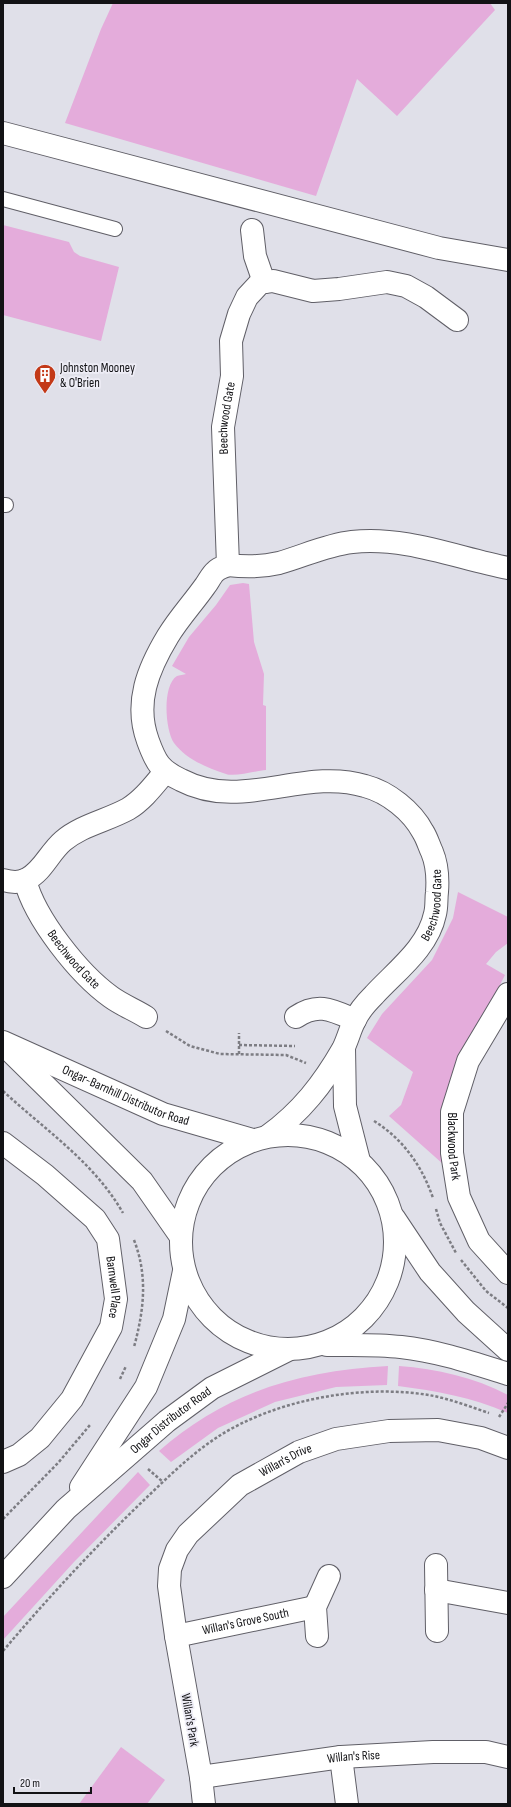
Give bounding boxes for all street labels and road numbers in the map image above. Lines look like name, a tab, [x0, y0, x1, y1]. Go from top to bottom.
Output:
street label: Beechwood Gate	[215, 380, 239, 455]
street label: Beechwood Gate	[417, 868, 445, 944]
street label: Beechwood Gate	[44, 927, 103, 993]
street label: Ongar-Barnhill Distributor Road	[60, 1062, 191, 1129]
street label: Blackwood Park	[444, 1112, 464, 1181]
street label: Barnwell Place	[102, 1255, 124, 1320]
street label: Ongar Distributor Road	[127, 1383, 214, 1457]
street label: Willan's Drive	[256, 1440, 314, 1481]
street label: Willan's Grove South	[201, 1605, 290, 1638]
street label: Willan's Park	[177, 1692, 203, 1748]
street label: Willan's Rise	[326, 1747, 380, 1767]

